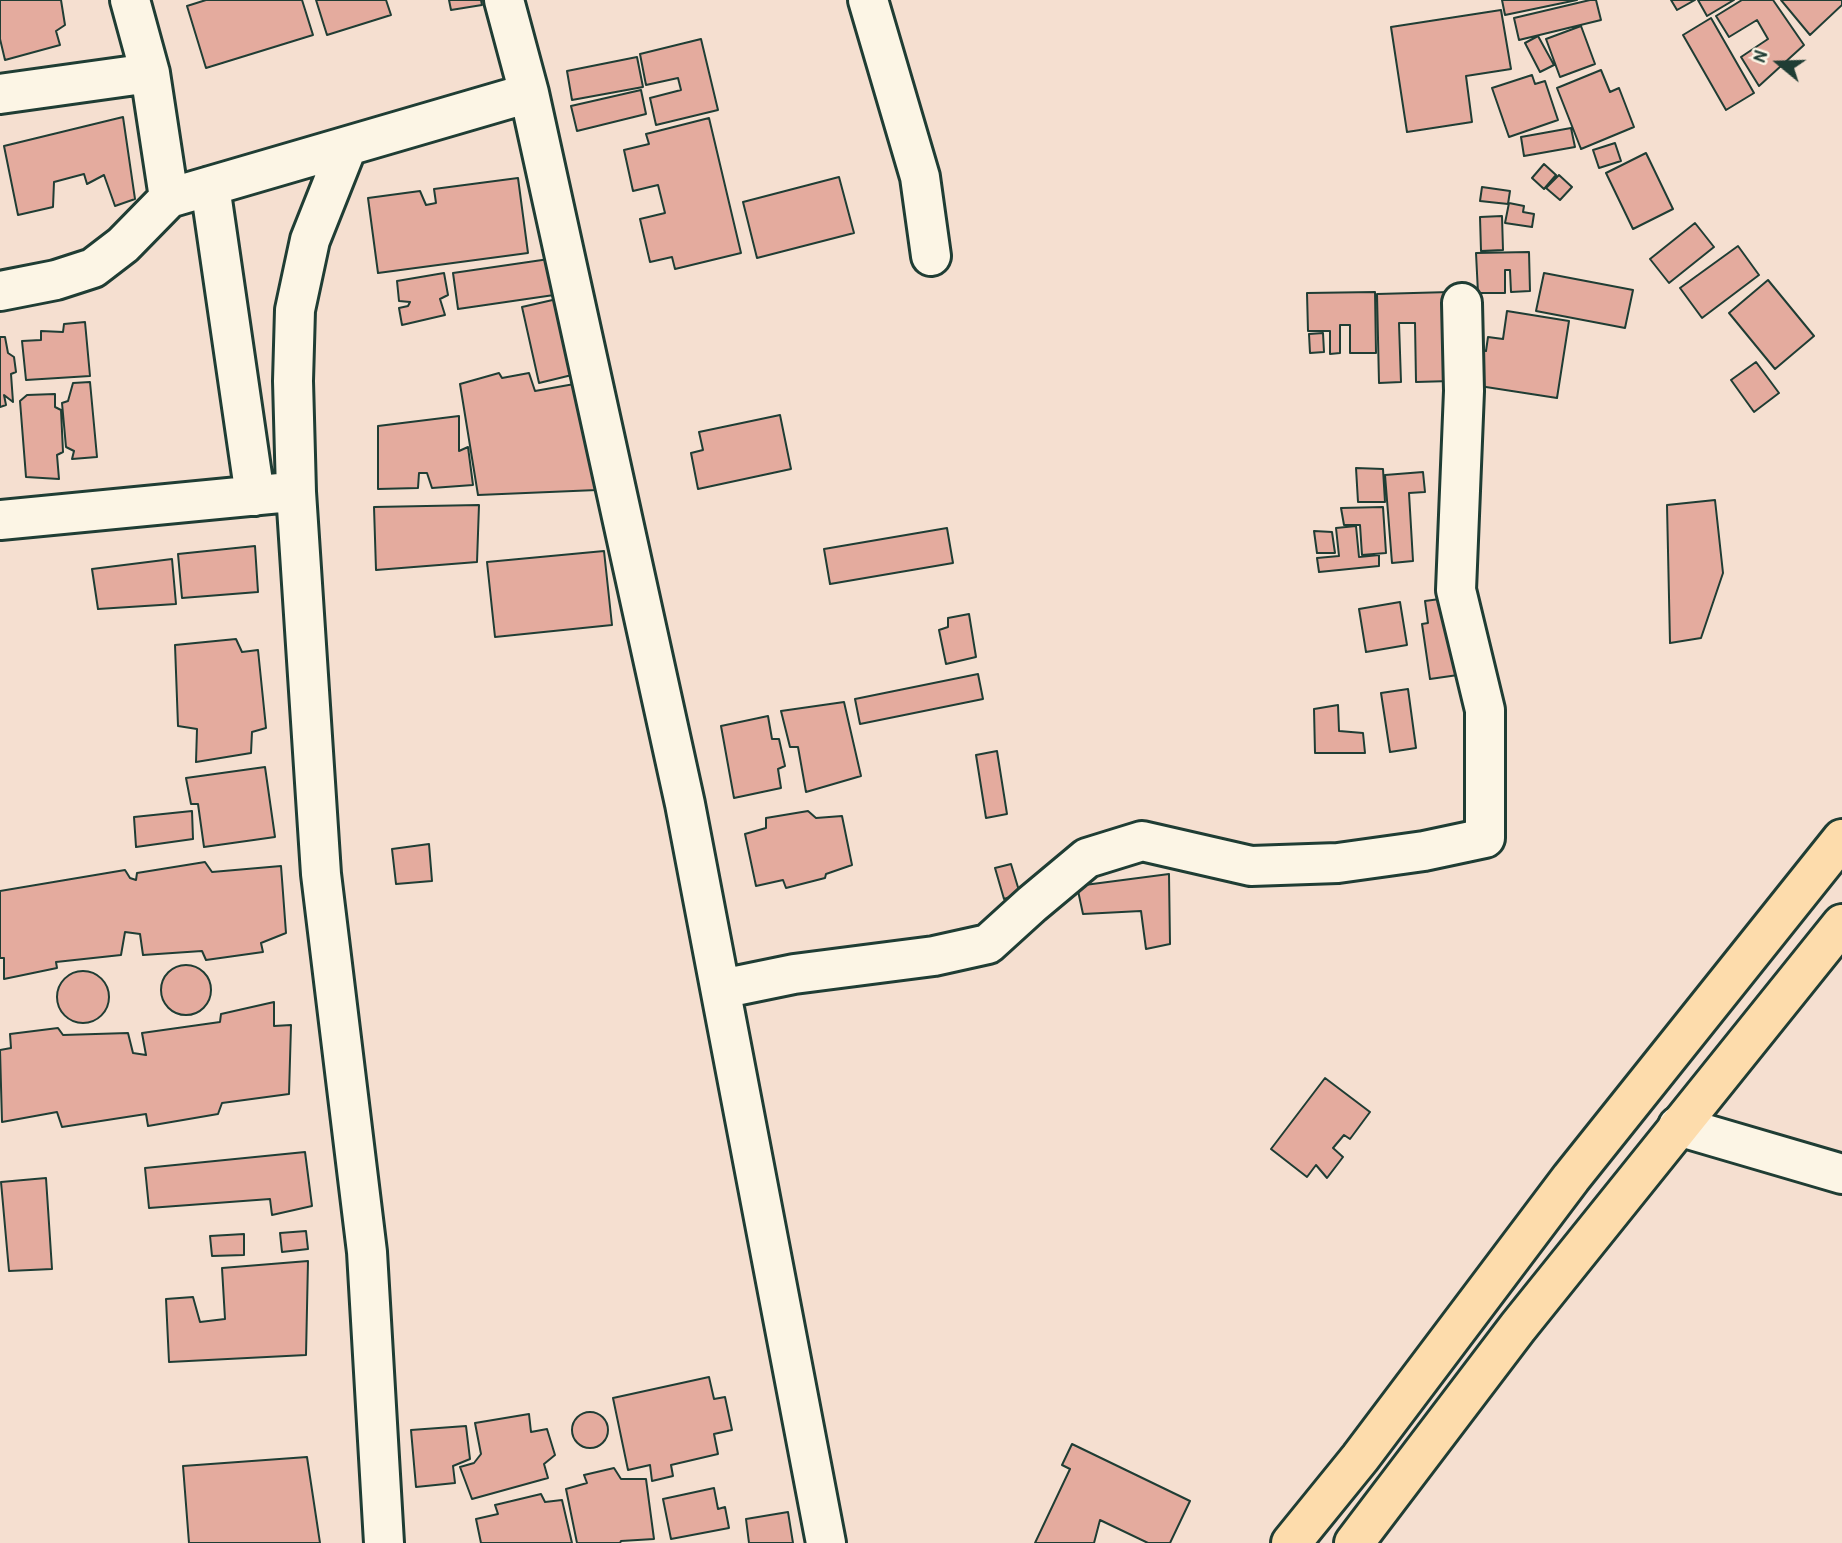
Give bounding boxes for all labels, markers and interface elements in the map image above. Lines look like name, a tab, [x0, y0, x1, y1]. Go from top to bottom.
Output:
north arrow	[1744, 28, 1814, 98]
text: N	[1745, 47, 1773, 65]

